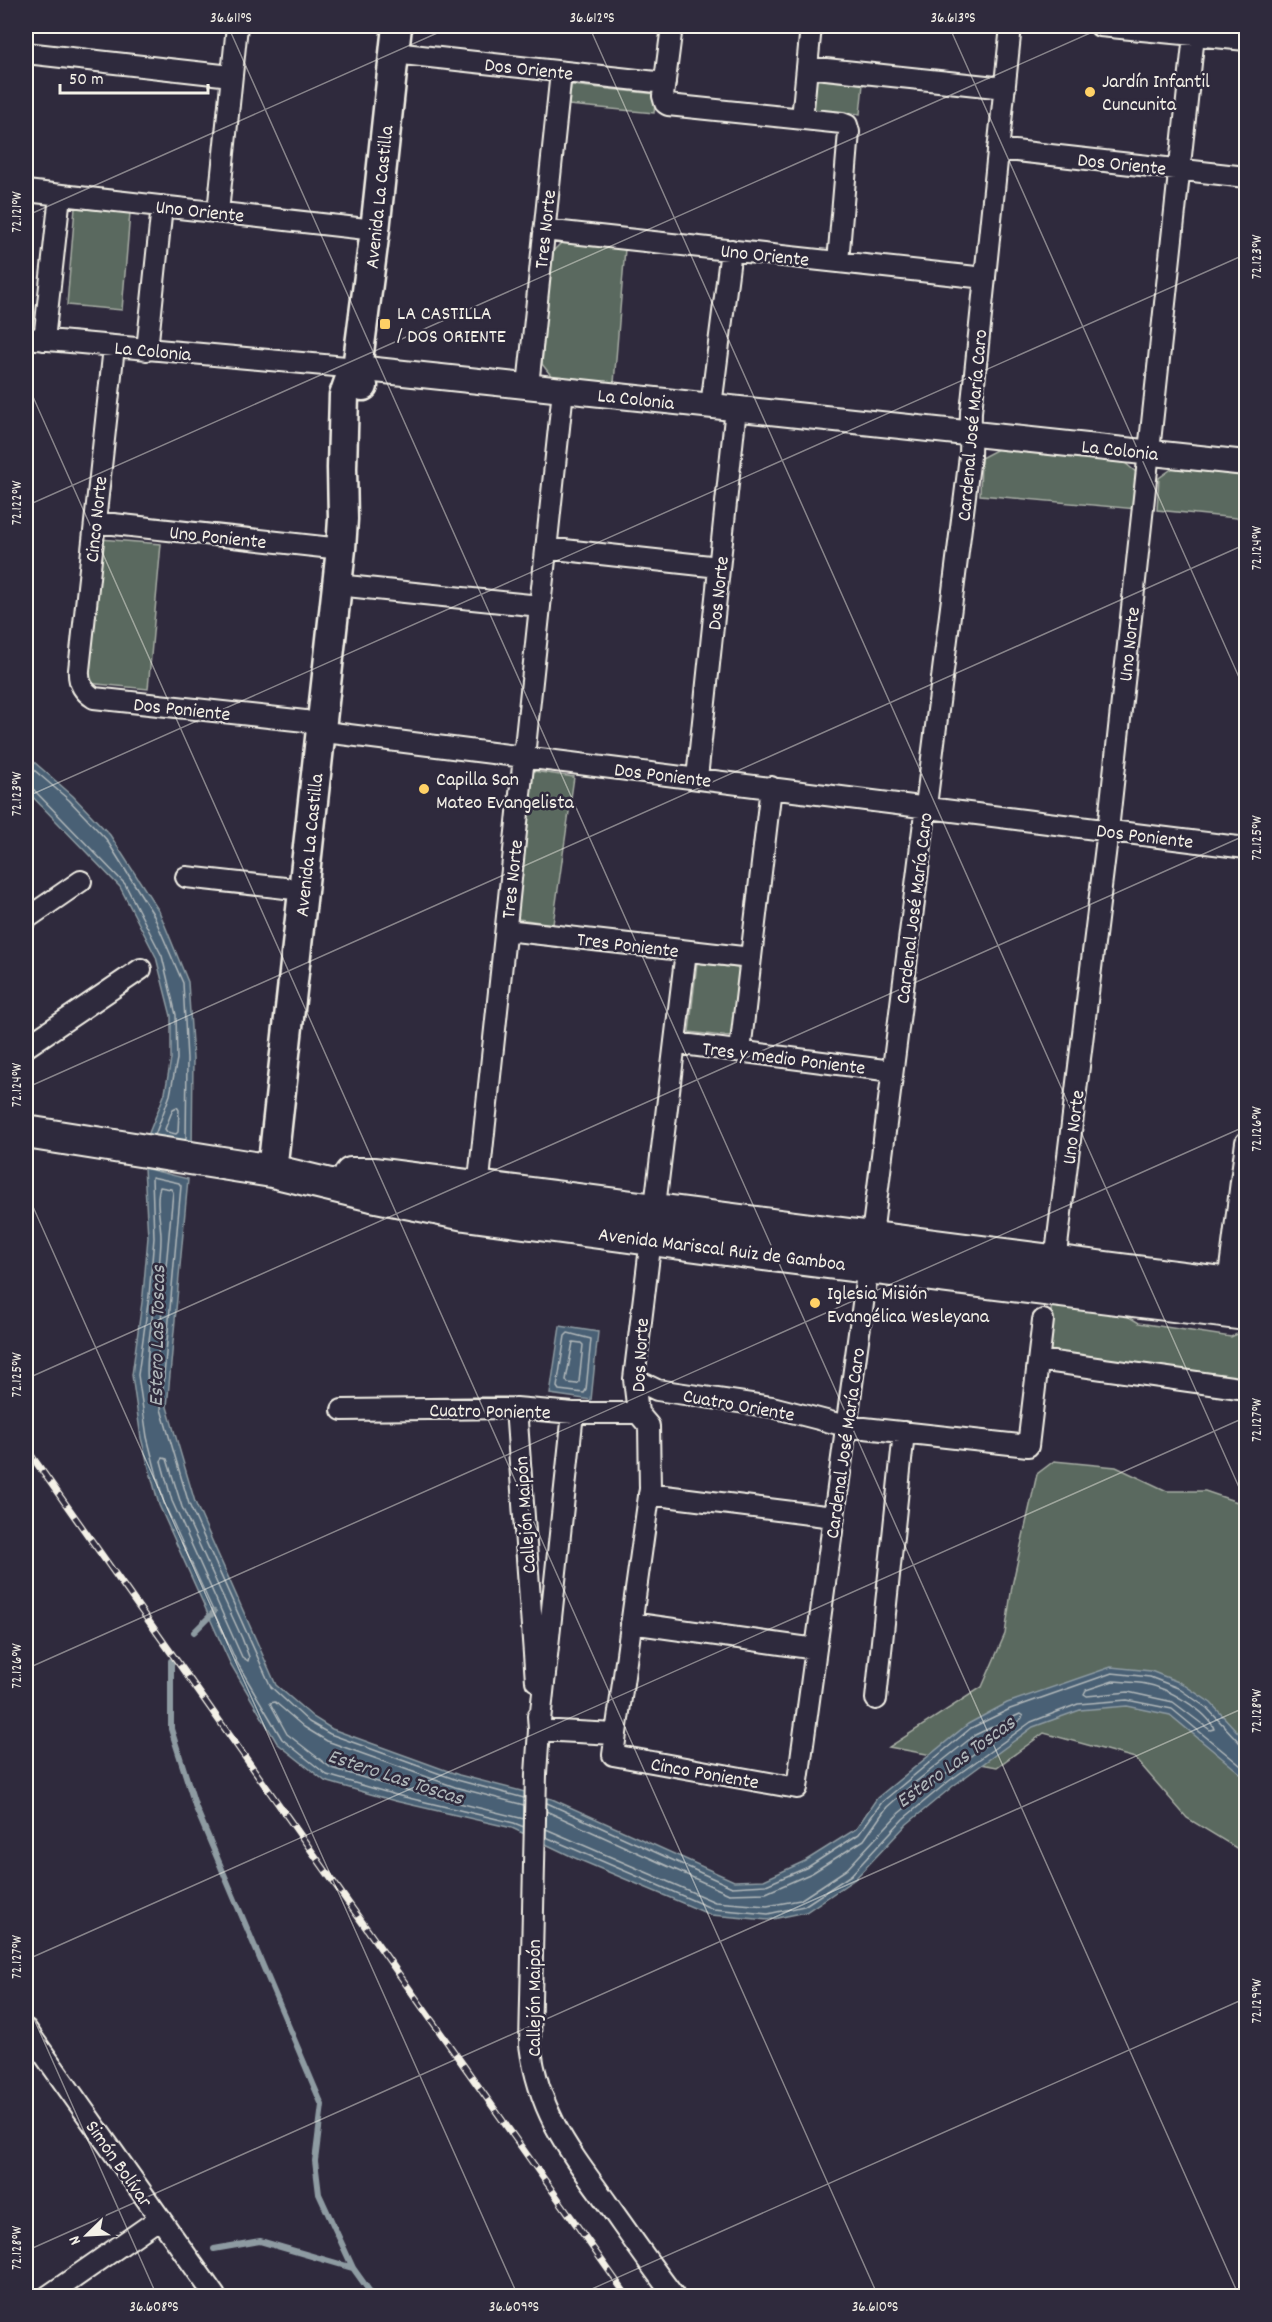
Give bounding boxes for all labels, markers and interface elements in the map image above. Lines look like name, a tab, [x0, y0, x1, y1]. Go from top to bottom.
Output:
text: 36.611°S	[210, 8, 252, 30]
text: 36.612°S	[569, 8, 615, 30]
text: 36.613°S	[930, 8, 976, 30]
street label: Dos Oriente	[483, 52, 575, 90]
scale bar	[60, 57, 208, 95]
text: 50 m	[69, 68, 104, 93]
place label: Jardín Infantil Cuncunita	[1102, 69, 1210, 120]
marker: Jardín Infantil Cuncunita	[1083, 85, 1097, 99]
street label: Avenida La Castilla	[360, 124, 403, 270]
street label: Dos Oriente	[1076, 147, 1168, 185]
street label: Tres Norte	[529, 188, 565, 270]
text: 72.121°W	[7, 191, 29, 233]
street label: Uno Oriente	[154, 194, 246, 232]
text: 72.123°W	[1247, 234, 1269, 279]
street label: Uno Oriente	[719, 238, 811, 276]
place label: LA CASTILLA / DOS ORIENTE	[397, 301, 506, 352]
marker: LA CASTILLA / DOS ORIENTE	[378, 317, 392, 331]
street label: Cardenal José María Caro	[952, 328, 996, 522]
street label: La Colonia	[113, 336, 193, 370]
street label: La Colonia	[596, 383, 676, 419]
street label: La Colonia	[1080, 434, 1160, 470]
street label: Cinco Norte	[80, 475, 116, 564]
text: 72.122°W	[7, 480, 29, 525]
street label: Uno Poniente	[168, 520, 268, 558]
text: 72.124°W	[1247, 525, 1269, 570]
street label: Dos Norte	[702, 555, 738, 632]
street label: Uno Norte	[1113, 605, 1149, 683]
street label: Dos Poniente	[132, 692, 232, 730]
street label: Dos Poniente	[613, 757, 713, 797]
place label: Capilla San Mateo Evangelista	[436, 767, 575, 818]
text: 72.123°W	[7, 771, 29, 816]
street label: Avenida La Castilla	[290, 772, 333, 918]
marker: Capilla San Mateo Evangelista	[417, 782, 431, 796]
street label: Cardenal José María Caro	[890, 811, 942, 1006]
text: 72.125°W	[1247, 815, 1269, 861]
street label: Dos Poniente	[1095, 818, 1195, 858]
street label: Tres Norte	[496, 838, 532, 920]
street label: Tres Poniente	[575, 927, 680, 967]
street label: Tres y medio Poniente	[701, 1036, 867, 1084]
text: 72.124°W	[7, 1062, 29, 1107]
street label: Uno Norte	[1057, 1088, 1093, 1166]
text: 72.126°W	[1247, 1106, 1269, 1152]
street label: Avenida Mariscal Ruiz de Gamboa	[596, 1222, 847, 1280]
water label: Estero Las Toscas	[143, 1264, 175, 1407]
place label: Iglesia Misión Evangélica Wesleyana	[827, 1281, 990, 1332]
marker: Iglesia Misión Evangélica Wesleyana	[808, 1296, 822, 1310]
street label: Dos Norte	[626, 1317, 658, 1393]
street label: Cardenal José María Caro	[820, 1346, 874, 1541]
text: 72.125°W	[7, 1352, 29, 1398]
street label: Cuatro Oriente	[680, 1383, 797, 1431]
street label: Cuatro Poniente	[429, 1398, 551, 1428]
text: 72.127°W	[1247, 1398, 1269, 1442]
street label: Callejón Maipón	[509, 1455, 545, 1574]
text: 72.126°W	[7, 1643, 29, 1689]
text: 72.128°W	[1247, 1689, 1269, 1733]
water label: Estero Las Toscas	[891, 1709, 1024, 1817]
water label: Estero Las Toscas	[323, 1743, 468, 1815]
street label: Cinco Poniente	[648, 1752, 761, 1798]
text: 72.127°W	[7, 1935, 29, 1979]
street label: Callejón Maipón	[522, 1939, 550, 2057]
text: 72.129°W	[1247, 1978, 1269, 2023]
street label: Simón Bolívar	[77, 2115, 158, 2215]
north arrow	[57, 2205, 117, 2265]
text: 72.128°W	[7, 2226, 29, 2270]
text: N	[63, 2232, 88, 2248]
text: 36.608°S	[129, 2297, 179, 2319]
text: 36.609°S	[489, 2297, 539, 2319]
text: 36.610°S	[852, 2297, 898, 2319]

